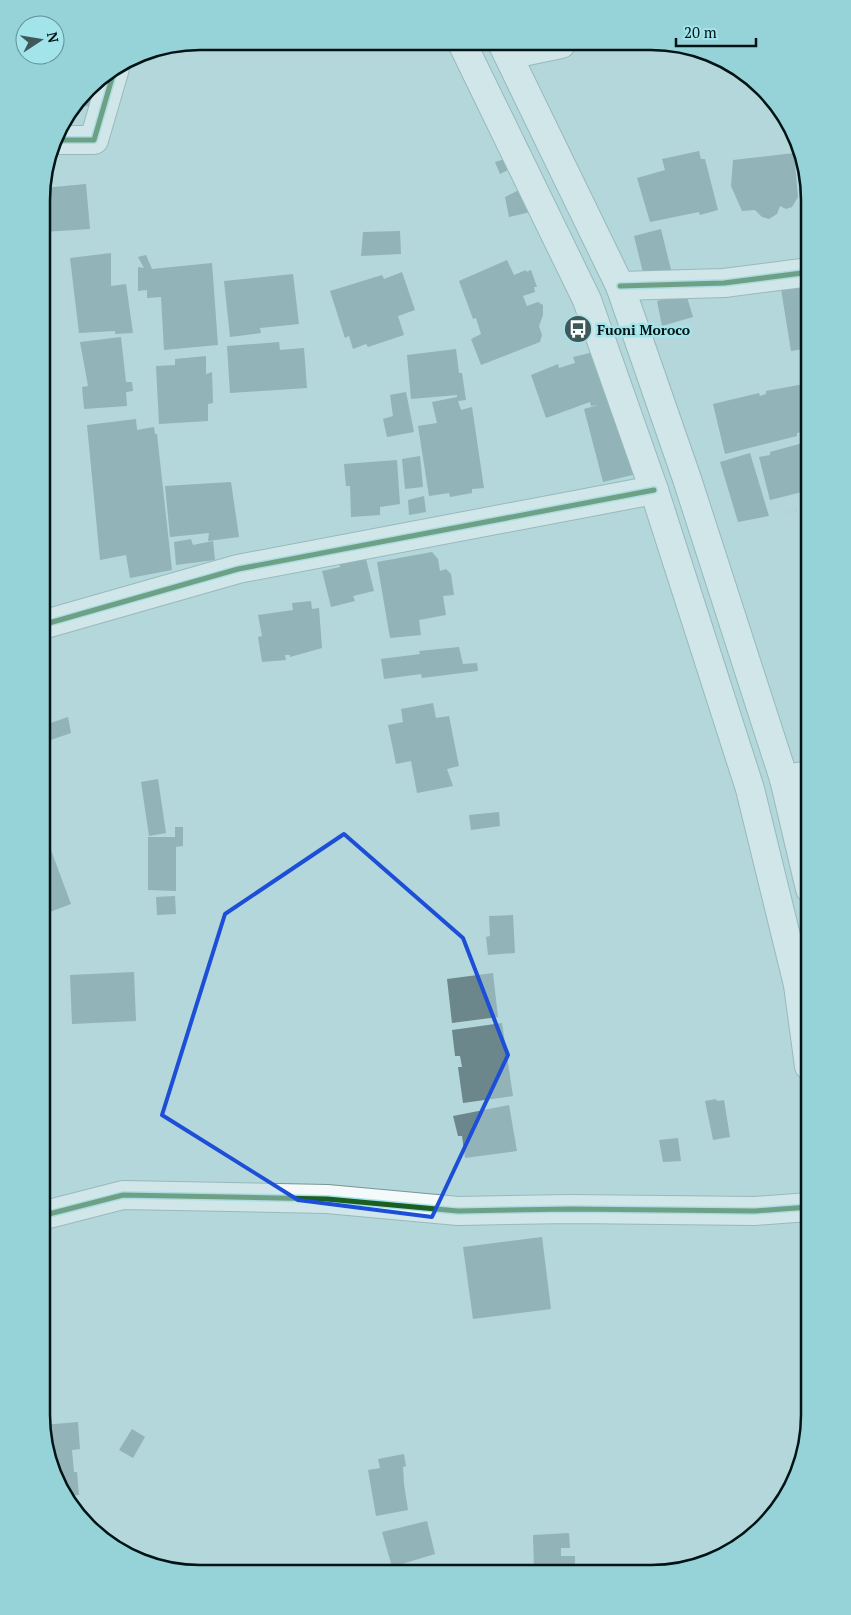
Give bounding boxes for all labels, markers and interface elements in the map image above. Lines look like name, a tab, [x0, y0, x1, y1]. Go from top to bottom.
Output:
north arrow	[15, 15, 65, 65]
scale bar	[676, 15, 756, 47]
text: 20 m	[684, 22, 717, 42]
text: N	[43, 30, 64, 45]
bus stop icon: Fuoni Moroco	[563, 314, 593, 344]
place label: Fuoni Moroco	[597, 320, 690, 339]

